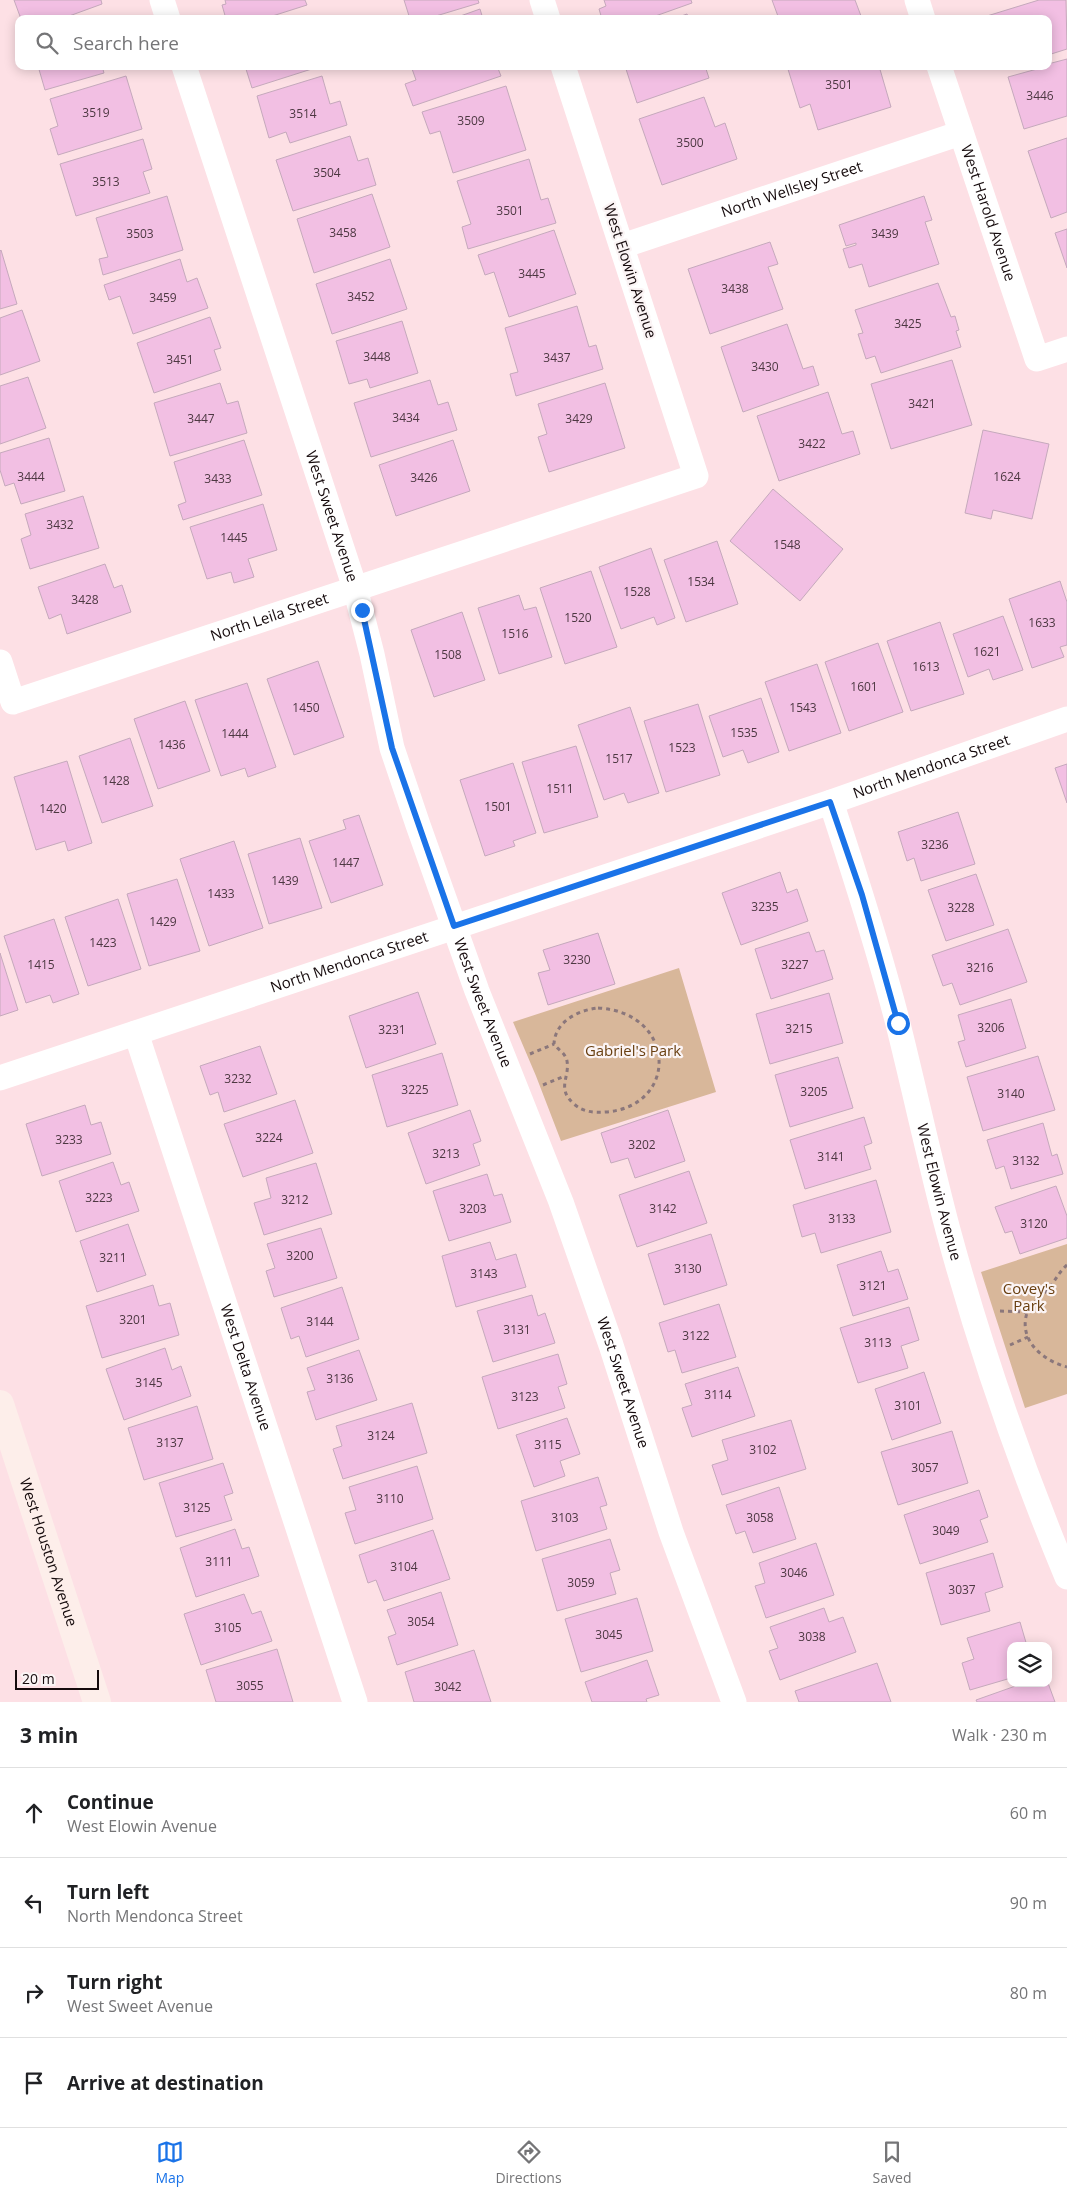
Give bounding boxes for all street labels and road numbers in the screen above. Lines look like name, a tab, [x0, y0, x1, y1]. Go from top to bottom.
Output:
street label: West Harold Avenue	[957, 142, 1021, 283]
street label: North Wellsley Street	[718, 156, 865, 221]
street label: West Elowin Avenue	[600, 201, 662, 341]
street label: West Sweet Avenue	[302, 448, 363, 584]
street label: North Leila Street	[207, 587, 331, 645]
street label: North Mendonca Street	[850, 729, 1012, 803]
street label: North Mendonca Street	[268, 926, 430, 997]
street label: West Sweet Avenue	[450, 935, 517, 1070]
street label: West Elowin Avenue	[913, 1121, 967, 1263]
street label: West Delta Avenue	[216, 1302, 276, 1433]
street label: West Sweet Avenue	[593, 1314, 654, 1450]
street label: West Houston Avenue	[16, 1475, 83, 1629]

